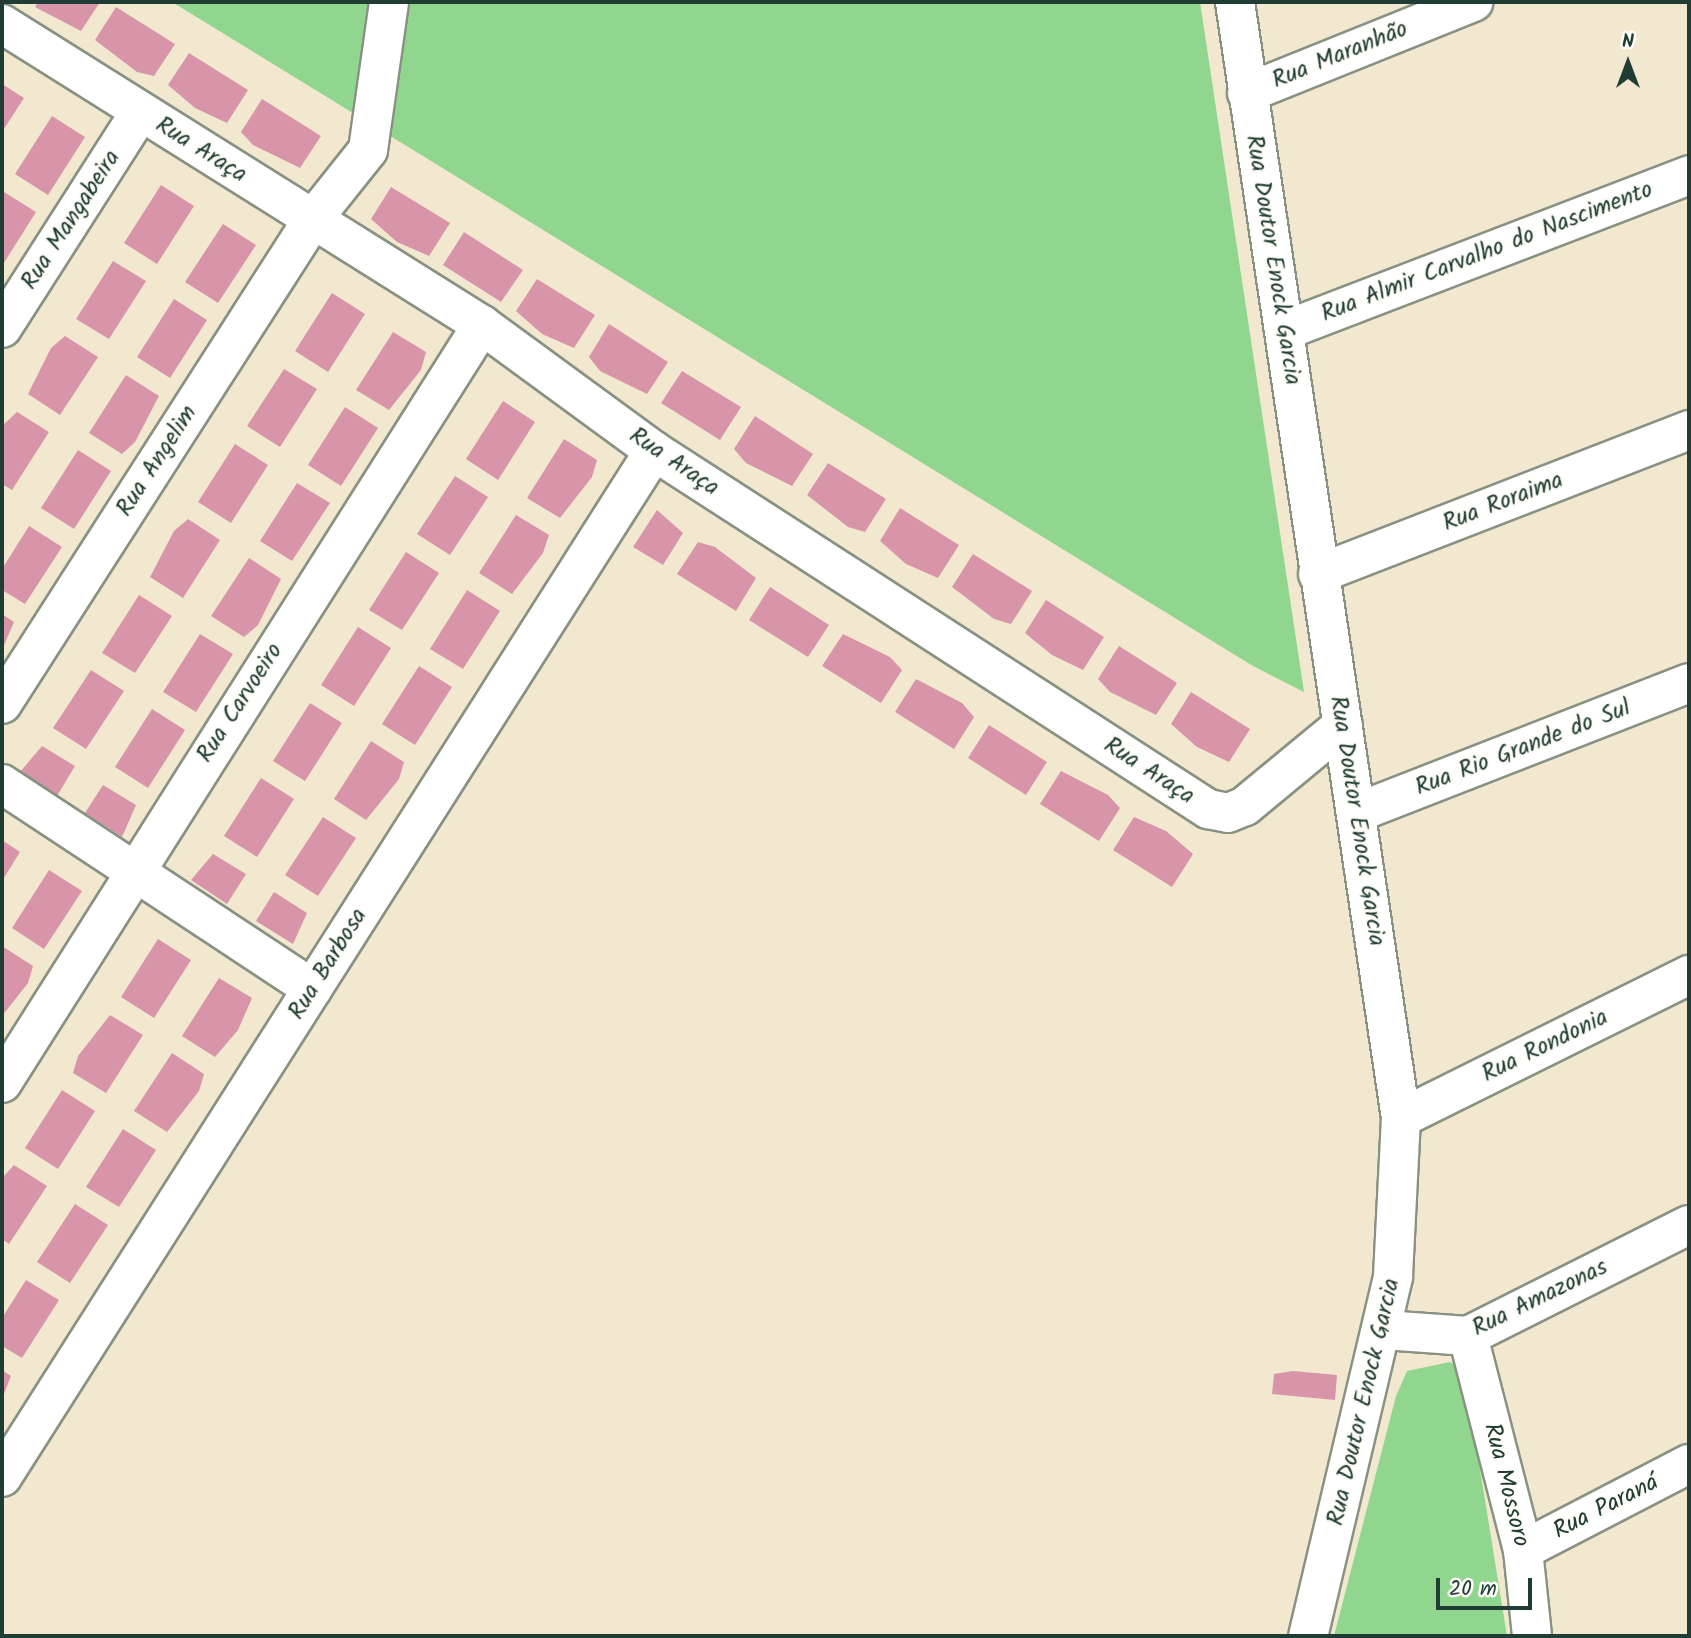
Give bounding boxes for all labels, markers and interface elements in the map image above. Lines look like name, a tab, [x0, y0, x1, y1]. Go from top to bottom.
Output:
street label: Rua Maranhão	[1268, 15, 1412, 95]
text: N	[1622, 27, 1634, 57]
north arrow	[1593, 28, 1663, 98]
street label: Rua Araça	[150, 111, 252, 189]
street label: Rua Doutor Enock Garcia	[1239, 133, 1307, 387]
street label: Rua Mangabeira	[15, 145, 127, 295]
street label: Rua Almir Carvalho do Nascimento	[1317, 175, 1657, 329]
street label: Rua Angelim	[110, 400, 204, 522]
street label: Rua Araça	[624, 421, 724, 503]
street label: Rua Roraima	[1439, 466, 1567, 538]
street label: Rua Carvoeiro	[191, 638, 289, 768]
street label: Rua Doutor Enock Garcia	[1323, 694, 1391, 948]
street label: Rua Rio Grande do Sul	[1411, 694, 1635, 802]
street label: Rua Araça	[1098, 731, 1200, 811]
street label: Rua Barbosa	[282, 903, 374, 1025]
street label: Rua Rondonia	[1477, 1003, 1613, 1089]
street label: Rua Amazonas	[1468, 1253, 1612, 1343]
street label: Rua Doutor Enock Garcia	[1322, 1276, 1406, 1528]
street label: Rua Mossoro	[1477, 1420, 1535, 1550]
street label: Rua Paraná	[1549, 1468, 1663, 1546]
scale bar	[1439, 1564, 1535, 1608]
text: 20 m	[1449, 1573, 1497, 1606]

